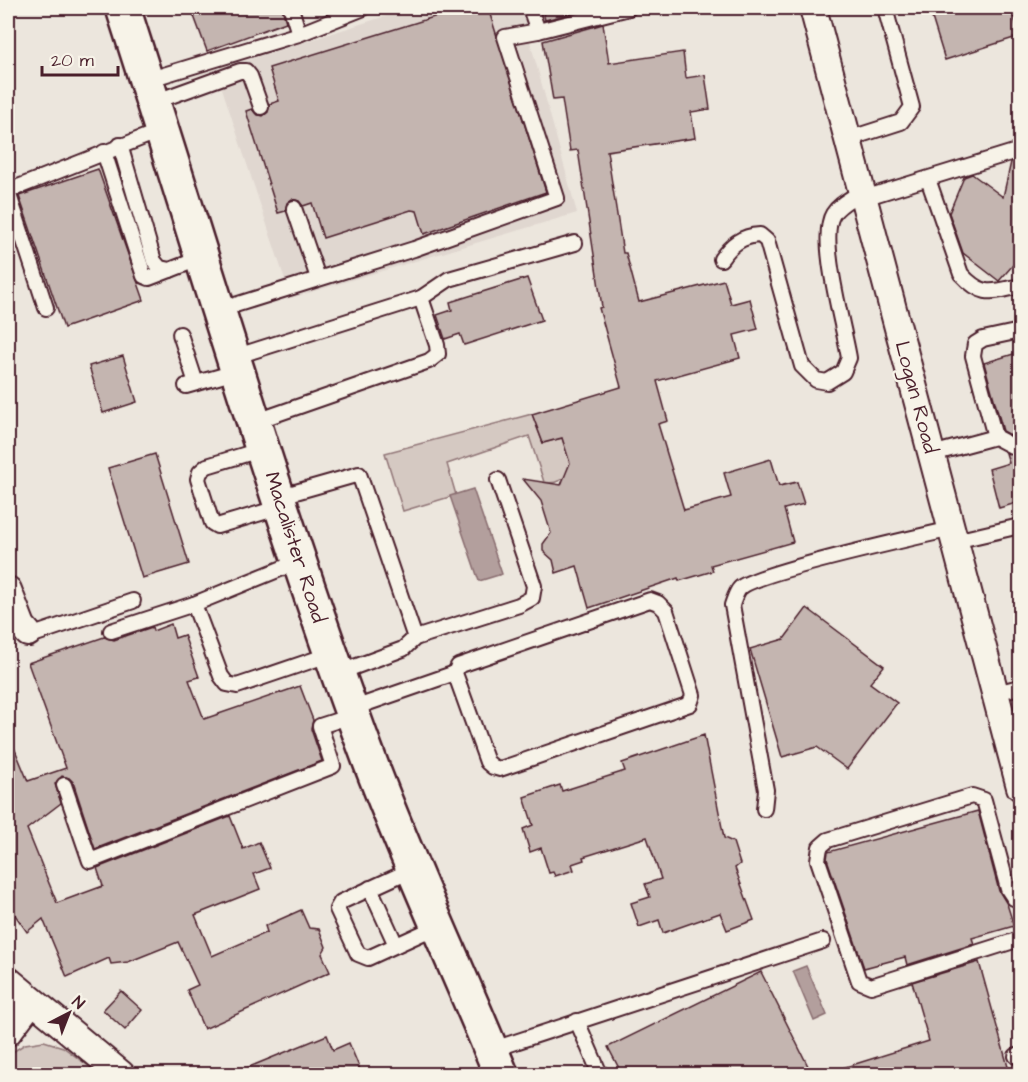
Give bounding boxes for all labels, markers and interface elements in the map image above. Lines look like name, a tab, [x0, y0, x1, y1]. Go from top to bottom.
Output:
scale bar	[42, 39, 118, 77]
text: 20 m	[51, 48, 94, 73]
street label: Logan Road	[886, 338, 945, 457]
street label: Macalister Road	[257, 468, 334, 627]
north arrow	[39, 983, 99, 1043]
text: N	[67, 991, 89, 1014]

